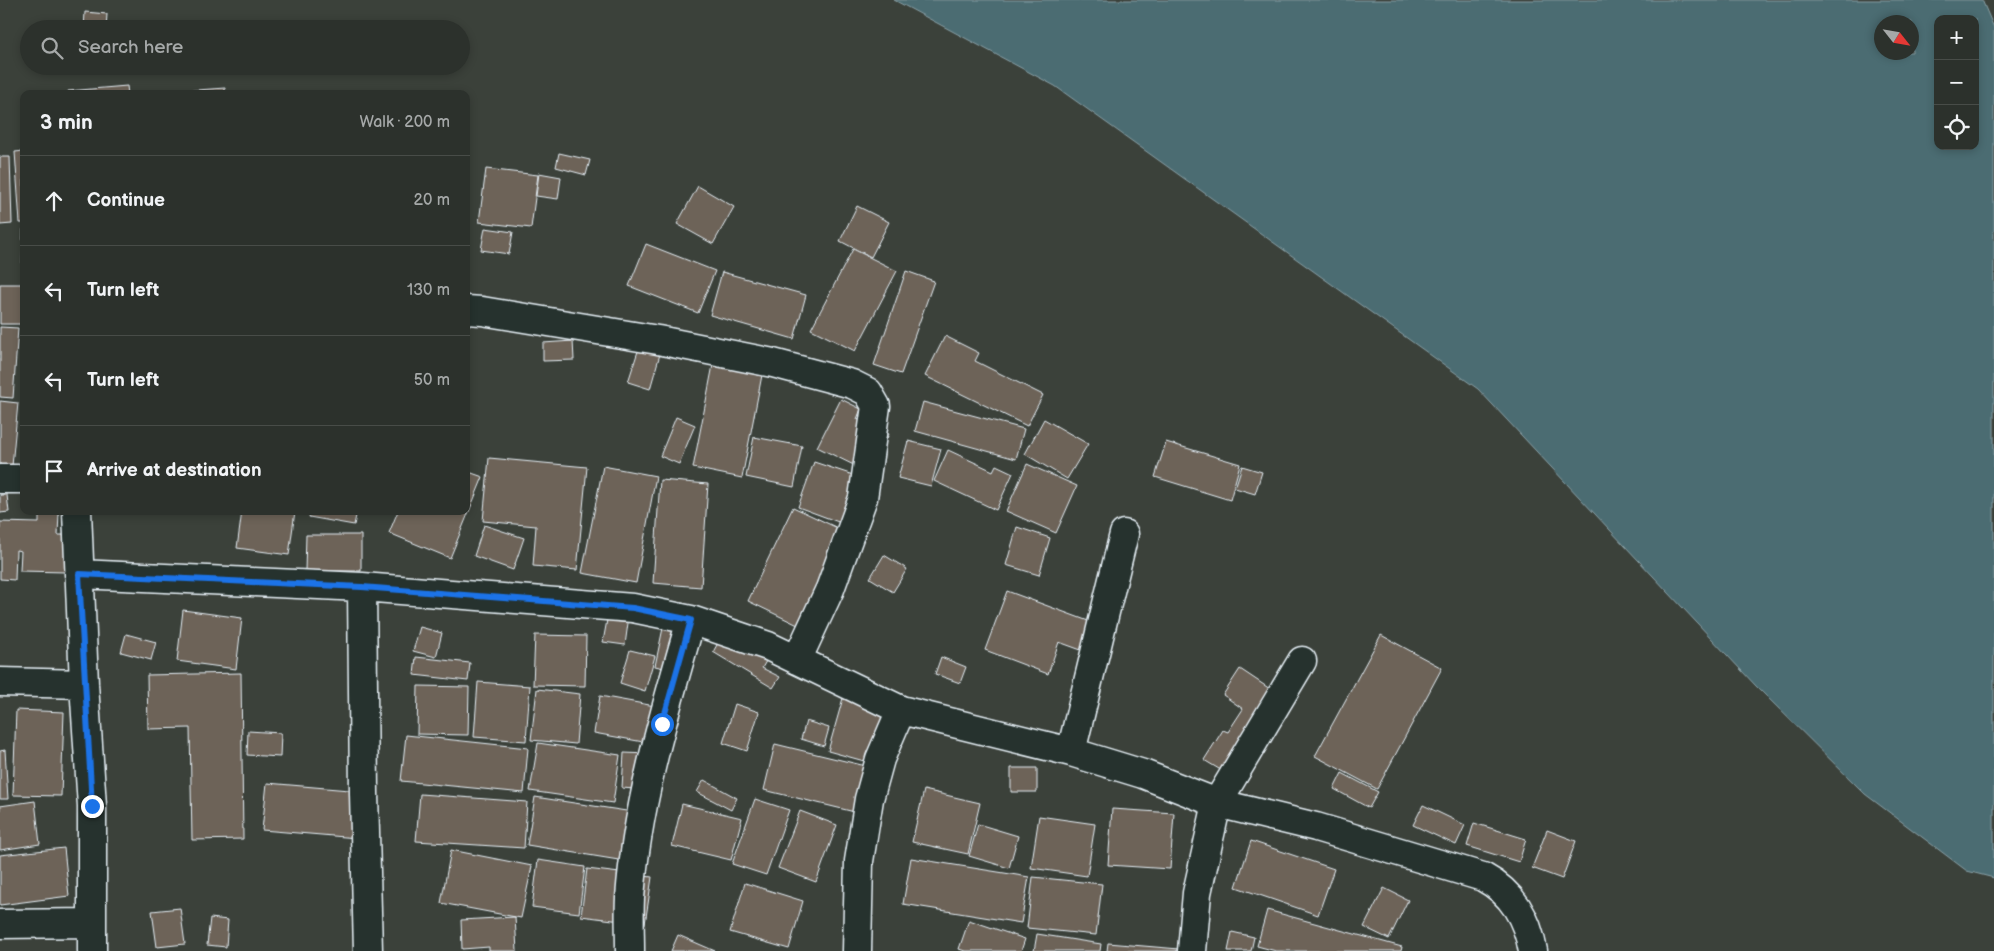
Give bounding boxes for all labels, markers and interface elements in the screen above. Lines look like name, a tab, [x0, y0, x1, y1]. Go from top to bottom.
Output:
north arrow	[1874, 15, 1919, 60]
map controls	[1934, 15, 1979, 150]
button: +	[1934, 15, 1979, 60]
search box	[20, 20, 470, 75]
icon: search	[38, 34, 66, 62]
text: Search here	[78, 36, 183, 59]
button: −	[1934, 60, 1979, 105]
button: locate	[1934, 105, 1979, 150]
text: 3 min	[40, 110, 93, 135]
text: Walk · 200 m	[360, 113, 450, 132]
icon: ahead	[40, 187, 68, 215]
text: Continue	[87, 189, 165, 212]
text: 20 m	[414, 191, 450, 210]
icon: left	[40, 277, 68, 305]
text: Turn left	[87, 279, 159, 302]
text: 130 m	[407, 281, 450, 300]
icon: left	[40, 367, 68, 395]
text: Turn left	[87, 369, 159, 392]
text: 50 m	[414, 371, 450, 390]
icon: arrive	[40, 457, 68, 485]
text: Arrive at destination	[87, 459, 262, 482]
route start	[651, 713, 674, 736]
route end	[81, 795, 104, 818]

